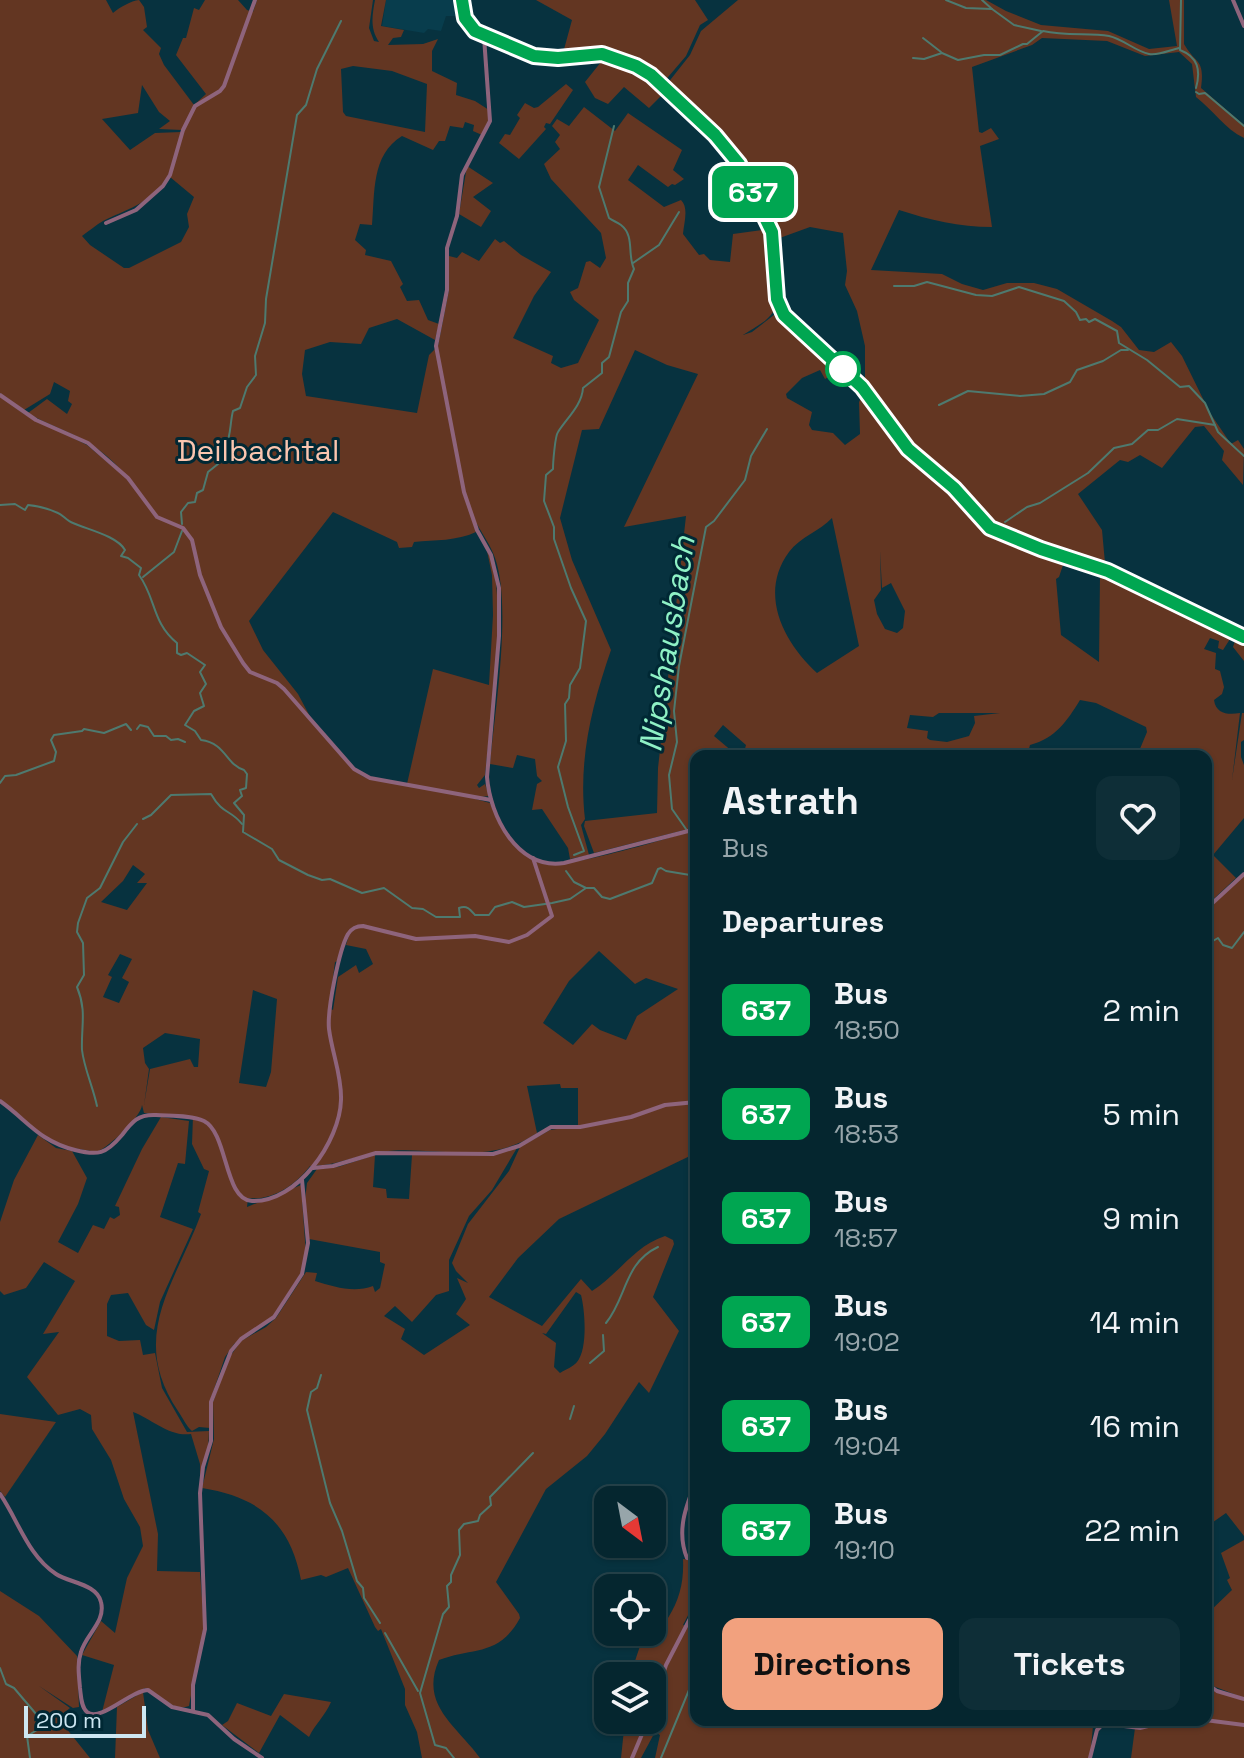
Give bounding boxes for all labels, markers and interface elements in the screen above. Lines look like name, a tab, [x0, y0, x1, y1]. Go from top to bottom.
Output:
line badge: 637	[707, 166, 799, 218]
text: 637	[728, 174, 778, 210]
unlabelled marker	[826, 352, 860, 386]
park label: Deilbachtal	[177, 431, 339, 470]
water label: Nipshausbach	[630, 532, 704, 755]
button: heart	[1096, 776, 1180, 860]
text: Astrath	[722, 777, 859, 825]
text: Bus	[722, 831, 769, 865]
text: Departures	[722, 902, 884, 941]
text: Bus	[834, 974, 888, 1013]
text: 2 min	[1103, 991, 1180, 1030]
text: 637	[741, 992, 791, 1028]
text: 18:50	[834, 1013, 900, 1047]
text: Bus	[834, 1078, 888, 1117]
text: 5 min	[1103, 1095, 1180, 1134]
text: 637	[741, 1096, 791, 1132]
text: 18:53	[834, 1117, 899, 1151]
text: Bus	[834, 1182, 888, 1221]
text: 9 min	[1102, 1199, 1180, 1238]
text: 637	[741, 1200, 791, 1236]
text: 18:57	[834, 1221, 898, 1255]
text: Bus	[834, 1286, 888, 1325]
text: 14 min	[1089, 1303, 1180, 1342]
text: 637	[741, 1304, 791, 1340]
text: 19:02	[834, 1325, 900, 1359]
text: Bus	[834, 1390, 888, 1429]
text: 16 min	[1090, 1407, 1180, 1446]
text: 637	[741, 1408, 791, 1444]
text: 19:04	[834, 1429, 900, 1463]
north arrow	[594, 1486, 666, 1558]
map controls	[594, 1486, 666, 1734]
text: Bus	[834, 1494, 888, 1533]
text: 22 min	[1085, 1511, 1180, 1550]
text: 637	[741, 1512, 791, 1548]
text: 19:10	[834, 1533, 895, 1567]
button: locate	[594, 1574, 666, 1646]
button: Directions	[722, 1618, 943, 1710]
button: Tickets	[959, 1618, 1180, 1710]
button: layers	[594, 1662, 666, 1734]
scale bar	[24, 1702, 146, 1738]
text: 200 m	[36, 1706, 102, 1734]

